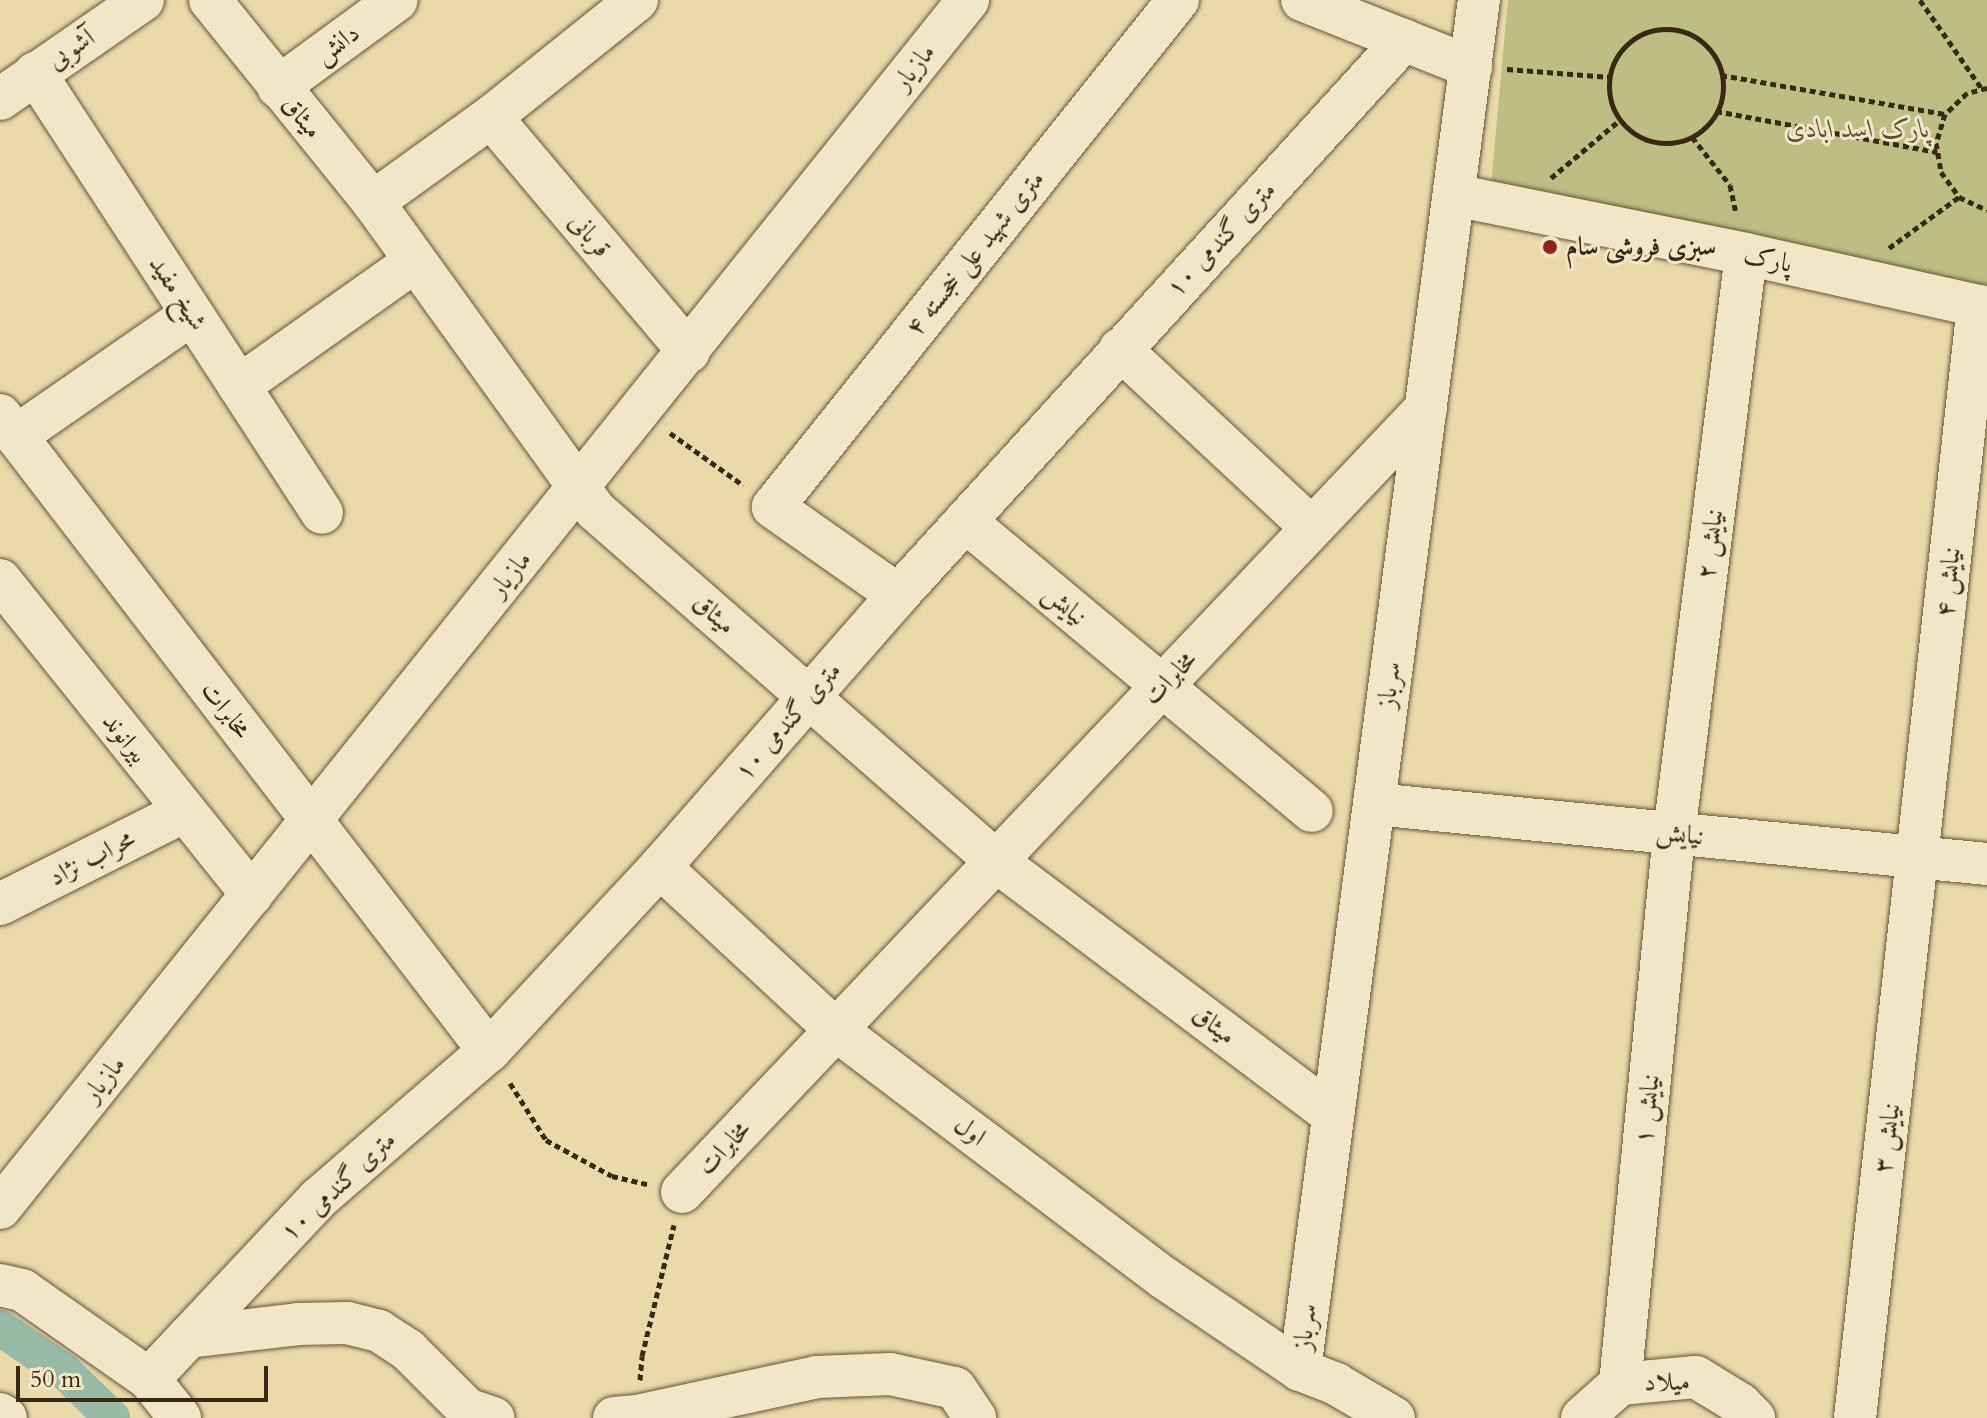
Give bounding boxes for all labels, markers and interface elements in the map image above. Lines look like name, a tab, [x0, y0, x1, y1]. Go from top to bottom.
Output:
street label: دانش	[308, 17, 366, 71]
street label: آشوبی	[41, 22, 101, 76]
street label: مازیار	[886, 37, 942, 97]
street label: میثاق	[275, 89, 329, 145]
park label: پارک اسد ابادی	[1786, 113, 1930, 145]
street label: ۴ متری شهید علی خجسته	[899, 164, 1051, 342]
street label: ۱۰ متری گندمی	[1160, 175, 1282, 303]
street label: قربانی	[562, 206, 618, 264]
place label: سبزی فروشی سام	[1566, 231, 1716, 263]
marker: سبزی فروشی سام	[1541, 238, 1559, 256]
street label: پارک	[1741, 239, 1795, 279]
street label: شیخ مفید	[142, 250, 214, 336]
street label: نیایش ۲	[1690, 507, 1730, 581]
street label: مازیار	[482, 544, 538, 604]
street label: نیایش ۴	[1929, 545, 1967, 619]
street label: نیایش	[1037, 578, 1093, 632]
street label: میثاق	[686, 587, 742, 641]
street label: مخابرات	[1137, 644, 1203, 712]
street label: ۱۰ متری گندمی	[728, 655, 848, 787]
street label: سرباز	[1371, 660, 1407, 710]
street label: مخابرات	[194, 675, 258, 745]
street label: بیرانوند	[96, 706, 154, 770]
street label: نیایش	[1654, 816, 1706, 852]
street label: محراب نژاد	[44, 823, 140, 893]
street label: میثاق	[1186, 999, 1242, 1051]
street label: مازیار	[76, 1049, 132, 1109]
street label: نیایش ۱	[1628, 1072, 1666, 1146]
street label: نیایش ۳	[1867, 1101, 1907, 1175]
street label: اول	[948, 1109, 992, 1153]
street label: مخابرات	[691, 1114, 757, 1182]
street label: ۱۰ متری گندمی	[274, 1125, 402, 1247]
street label: سرباز	[1287, 1302, 1323, 1352]
scale bar	[20, 1350, 272, 1400]
text: 50 m	[30, 1363, 81, 1396]
street label: میلاد	[1644, 1366, 1690, 1398]

